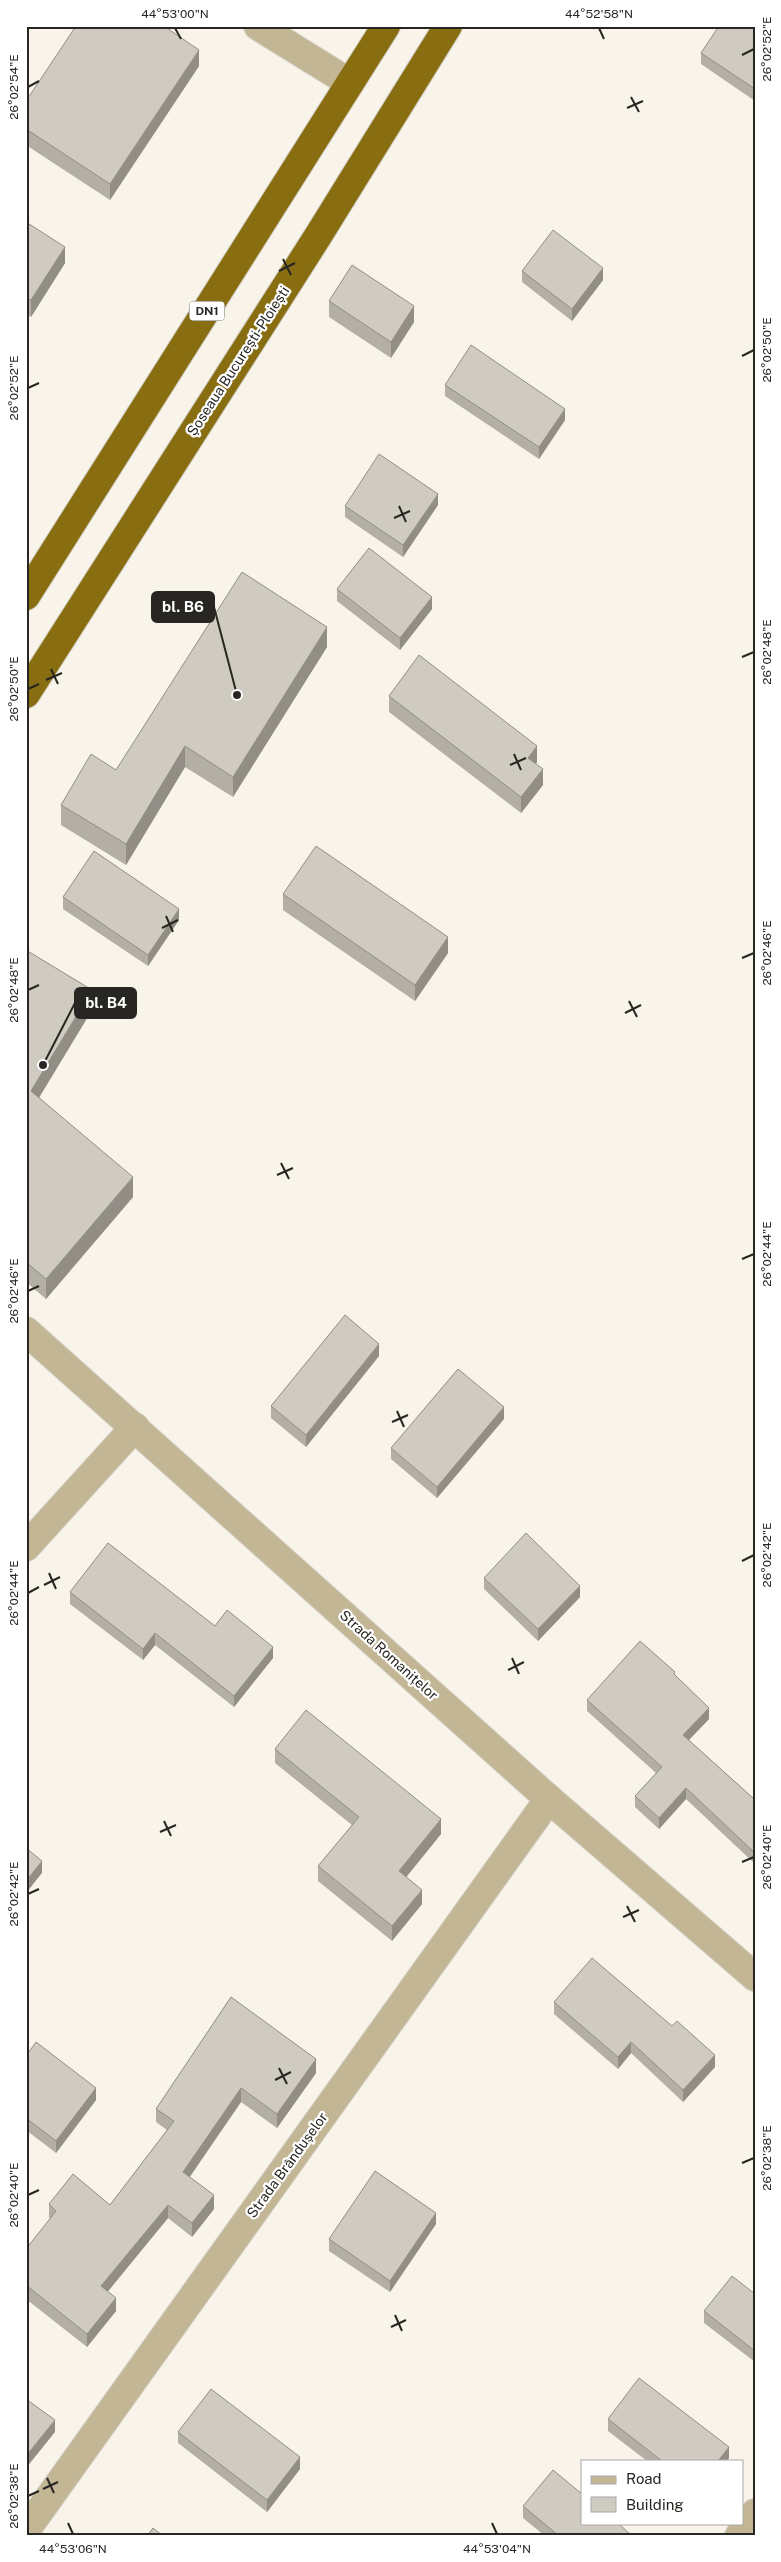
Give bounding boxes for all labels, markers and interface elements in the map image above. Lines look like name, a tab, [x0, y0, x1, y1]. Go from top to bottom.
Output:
text: 44°53'00"N	[141, 7, 209, 21]
text: 44°52'58"N	[565, 7, 633, 21]
text: 26°02'52"E	[760, 16, 774, 82]
text: 26°02'54"E	[7, 54, 21, 120]
street label: Șoseaua București-Ploiești	[184, 283, 292, 439]
road number: DN1	[190, 302, 224, 321]
text: 26°02'50"E	[760, 317, 774, 383]
text: 26°02'52"E	[7, 355, 21, 421]
callout: bl. B6	[152, 592, 214, 622]
text: bl. B6	[162, 598, 204, 615]
text: 26°02'48"E	[760, 619, 774, 685]
text: 26°02'50"E	[7, 656, 21, 722]
text: 26°02'46"E	[760, 920, 774, 986]
text: 26°02'48"E	[7, 957, 21, 1023]
callout: bl. B4	[75, 988, 136, 1018]
text: bl. B4	[85, 994, 127, 1011]
text: 26°02'44"E	[760, 1221, 774, 1287]
text: 26°02'46"E	[7, 1258, 21, 1324]
text: 26°02'42"E	[760, 1523, 774, 1587]
text: 26°02'44"E	[7, 1560, 21, 1626]
street label: Strada Romanițelor	[337, 1607, 441, 1703]
text: 26°02'40"E	[760, 1824, 774, 1890]
text: 26°02'42"E	[7, 1862, 21, 1926]
street label: Strada Brândușelor	[243, 2109, 331, 2221]
text: 26°02'38"E	[760, 2125, 774, 2191]
text: 26°02'40"E	[7, 2162, 21, 2228]
legend	[581, 2460, 744, 2524]
text: 26°02'38"E	[7, 2463, 21, 2529]
text: Road	[626, 2470, 662, 2487]
text: Building	[626, 2496, 684, 2513]
text: 44°53'06"N	[39, 2542, 107, 2556]
text: 44°53'04"N	[463, 2542, 531, 2556]

